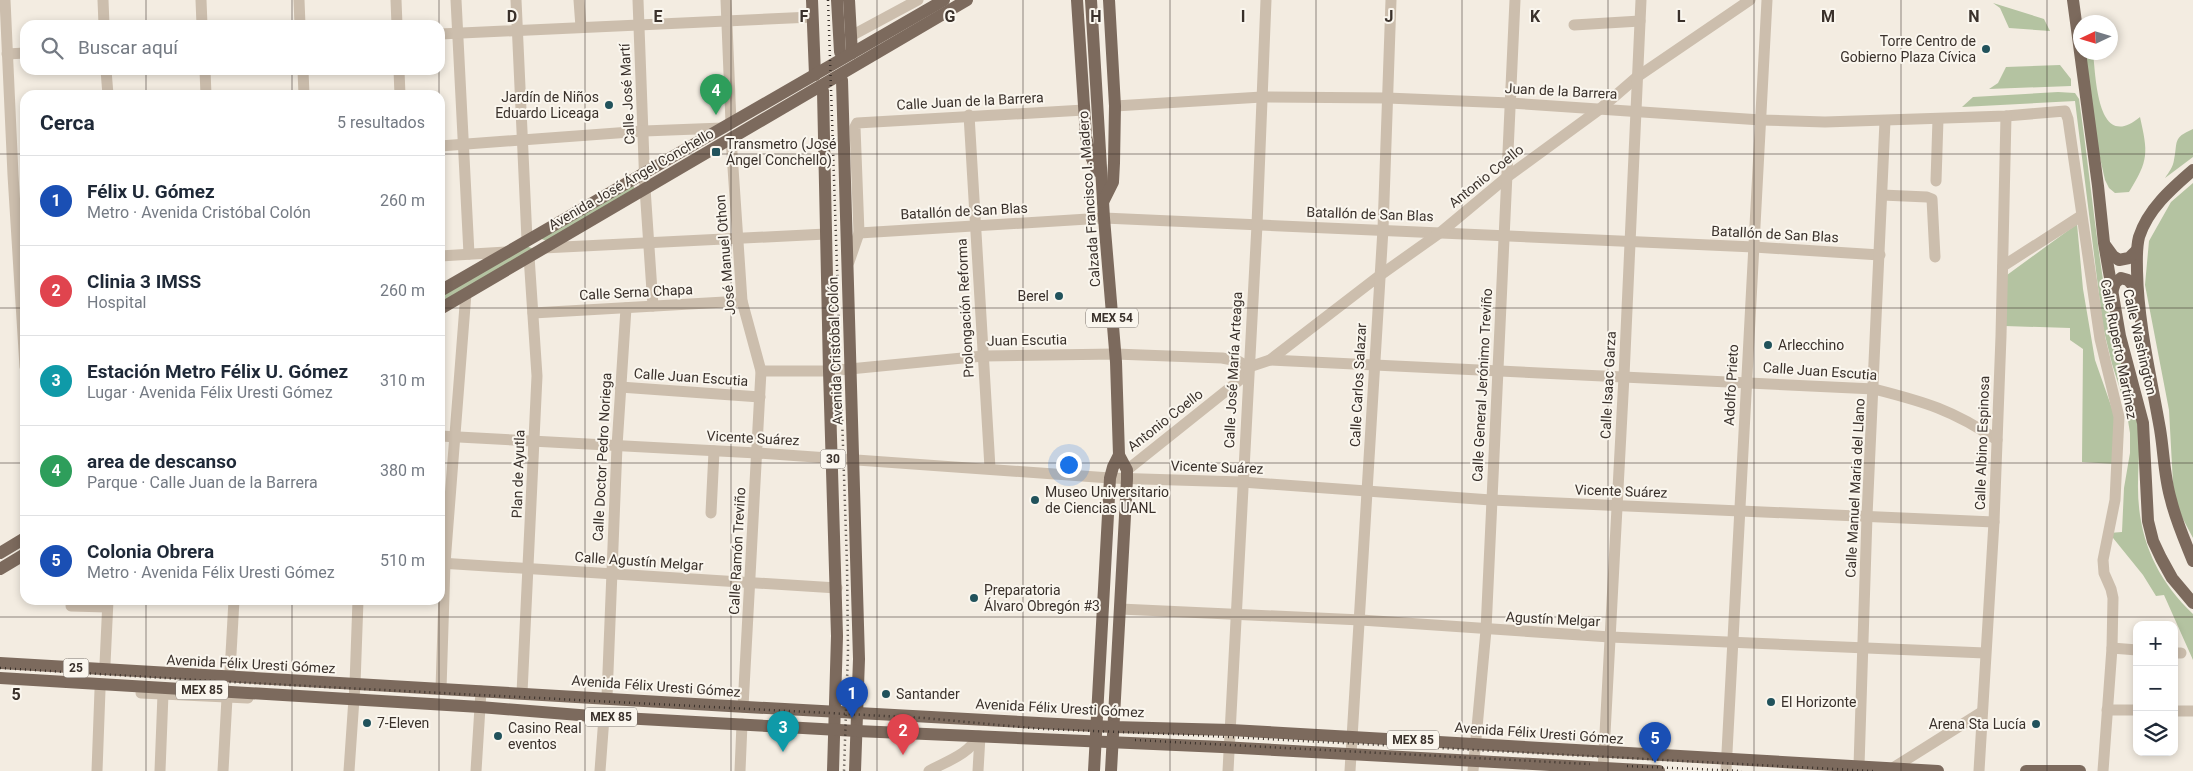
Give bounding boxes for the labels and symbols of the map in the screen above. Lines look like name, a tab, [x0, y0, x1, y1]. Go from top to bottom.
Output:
text: D	[507, 7, 517, 26]
text: E	[654, 7, 663, 26]
text: F	[800, 7, 809, 26]
text: G	[945, 7, 956, 26]
text: H	[1090, 7, 1102, 26]
text: I	[1241, 7, 1245, 26]
text: J	[1385, 7, 1393, 26]
text: K	[1530, 7, 1541, 26]
text: L	[1677, 7, 1686, 26]
text: M	[1821, 7, 1835, 26]
text: N	[1968, 7, 1980, 26]
north arrow	[2073, 15, 2118, 60]
place label: Torre Centro de Gobierno Plaza Cívica	[1840, 33, 1976, 65]
street label: Calle José Martí	[616, 43, 638, 145]
marker: Torre Centro de Gobierno Plaza Cívica	[1980, 43, 1992, 55]
pin: 4	[700, 74, 732, 115]
street label: Juan de la Barrera	[1504, 80, 1618, 102]
place label: Jardín de Niños Eduardo Liceaga	[495, 89, 599, 121]
street label: Calle Juan de la Barrera	[896, 89, 1044, 113]
marker: Jardín de Niños Eduardo Liceaga	[603, 99, 615, 111]
street label: Calzada Francisco I. Madero	[1075, 110, 1103, 288]
street label: Avenida José Ángel Conchello	[545, 124, 716, 233]
place label: Transmetro (José Ángel Conchello)	[726, 136, 836, 169]
street label: Antonio Coello	[1446, 141, 1526, 211]
marker: Transmetro (José Ángel Conchello)	[710, 146, 722, 158]
street label: José Manuel Othon	[712, 194, 738, 316]
street label: Batallón de San Blas	[900, 200, 1028, 222]
street label: Batallón de San Blas	[1306, 204, 1434, 224]
street label: Batallón de San Blas	[1711, 223, 1839, 245]
street label: Prolongación Reforma	[953, 238, 977, 378]
street label: Avenida Cristóbal Colón	[824, 277, 846, 425]
street label: Calle Ruperto Martínez	[2098, 278, 2140, 420]
street label: Calle Serna Chapa	[579, 281, 693, 303]
street label: Calle Washington	[2120, 287, 2160, 397]
place label: Berel	[1017, 288, 1049, 304]
street label: Calle General Jerónimo Treviño	[1469, 288, 1495, 482]
marker: Berel	[1053, 290, 1065, 302]
street label: Calle José María Arteaga	[1221, 291, 1245, 449]
road number: MEX 54	[1086, 308, 1138, 328]
street label: Calle Carlos Salazar	[1347, 322, 1369, 447]
street label: Juan Escutia	[987, 331, 1067, 349]
street label: Calle Isaac Garza	[1597, 331, 1619, 439]
place label: Arlecchino	[1778, 337, 1844, 353]
marker: Arlecchino	[1762, 339, 1774, 351]
street label: Adolfo Prieto	[1721, 344, 1741, 426]
street label: Calle Juan Escutia	[1762, 359, 1878, 383]
street label: Calle Juan Escutia	[633, 365, 749, 389]
street label: Calle Doctor Pedro Noriega	[590, 372, 614, 542]
street label: Calle Albino Espinosa	[1972, 376, 1992, 510]
street label: Antonio Coello	[1124, 386, 1206, 454]
street label: Calle Manuel Maria del Llano	[1842, 398, 1868, 578]
street label: Vicente Suárez	[706, 428, 800, 448]
street label: Plan de Ayutla	[508, 429, 528, 519]
road number: 30	[820, 449, 846, 468]
your location	[1056, 452, 1082, 478]
street label: Vicente Suárez	[1170, 457, 1264, 477]
street label: Vicente Suárez	[1574, 481, 1668, 501]
place label: Museo Universitario de Ciencias UANL	[1045, 484, 1169, 516]
street label: Calle Ramón Treviño	[726, 487, 748, 615]
marker: Museo Universitario de Ciencias UANL	[1029, 494, 1041, 506]
street label: Calle Agustín Melgar	[574, 549, 704, 573]
place label: Preparatoria Álvaro Obregón #3	[984, 582, 1100, 614]
marker: Preparatoria Álvaro Obregón #3	[968, 592, 980, 604]
street label: Agustín Melgar	[1505, 609, 1601, 629]
street label: Avenida Félix Uresti Gómez	[166, 652, 336, 676]
road number: 25	[64, 658, 88, 678]
street label: Avenida Félix Uresti Gómez	[571, 672, 741, 700]
pin: 1	[836, 677, 868, 718]
road number: MEX 85	[176, 680, 228, 700]
text: 5	[11, 685, 21, 704]
place label: Santander	[896, 686, 960, 702]
marker: Santander	[880, 688, 892, 700]
place label: El Horizonte	[1781, 694, 1857, 710]
street label: Avenida Félix Uresti Gómez	[975, 696, 1145, 720]
marker: El Horizonte	[1765, 696, 1777, 708]
road number: MEX 85	[585, 708, 637, 726]
pin: 3	[767, 711, 799, 752]
pin: 2	[887, 714, 919, 755]
place label: 7-Eleven	[377, 715, 429, 731]
place label: Arena Sta Lucía	[1929, 716, 2026, 732]
marker: 7-Eleven	[361, 717, 373, 729]
marker: Arena Sta Lucía	[2030, 718, 2042, 730]
street label: Avenida Félix Uresti Gómez	[1454, 719, 1624, 747]
place label: Casino Real eventos	[508, 720, 582, 752]
pin: 5	[1639, 722, 1671, 763]
marker: Casino Real eventos	[492, 730, 504, 742]
road number: MEX 85	[1387, 730, 1439, 750]

